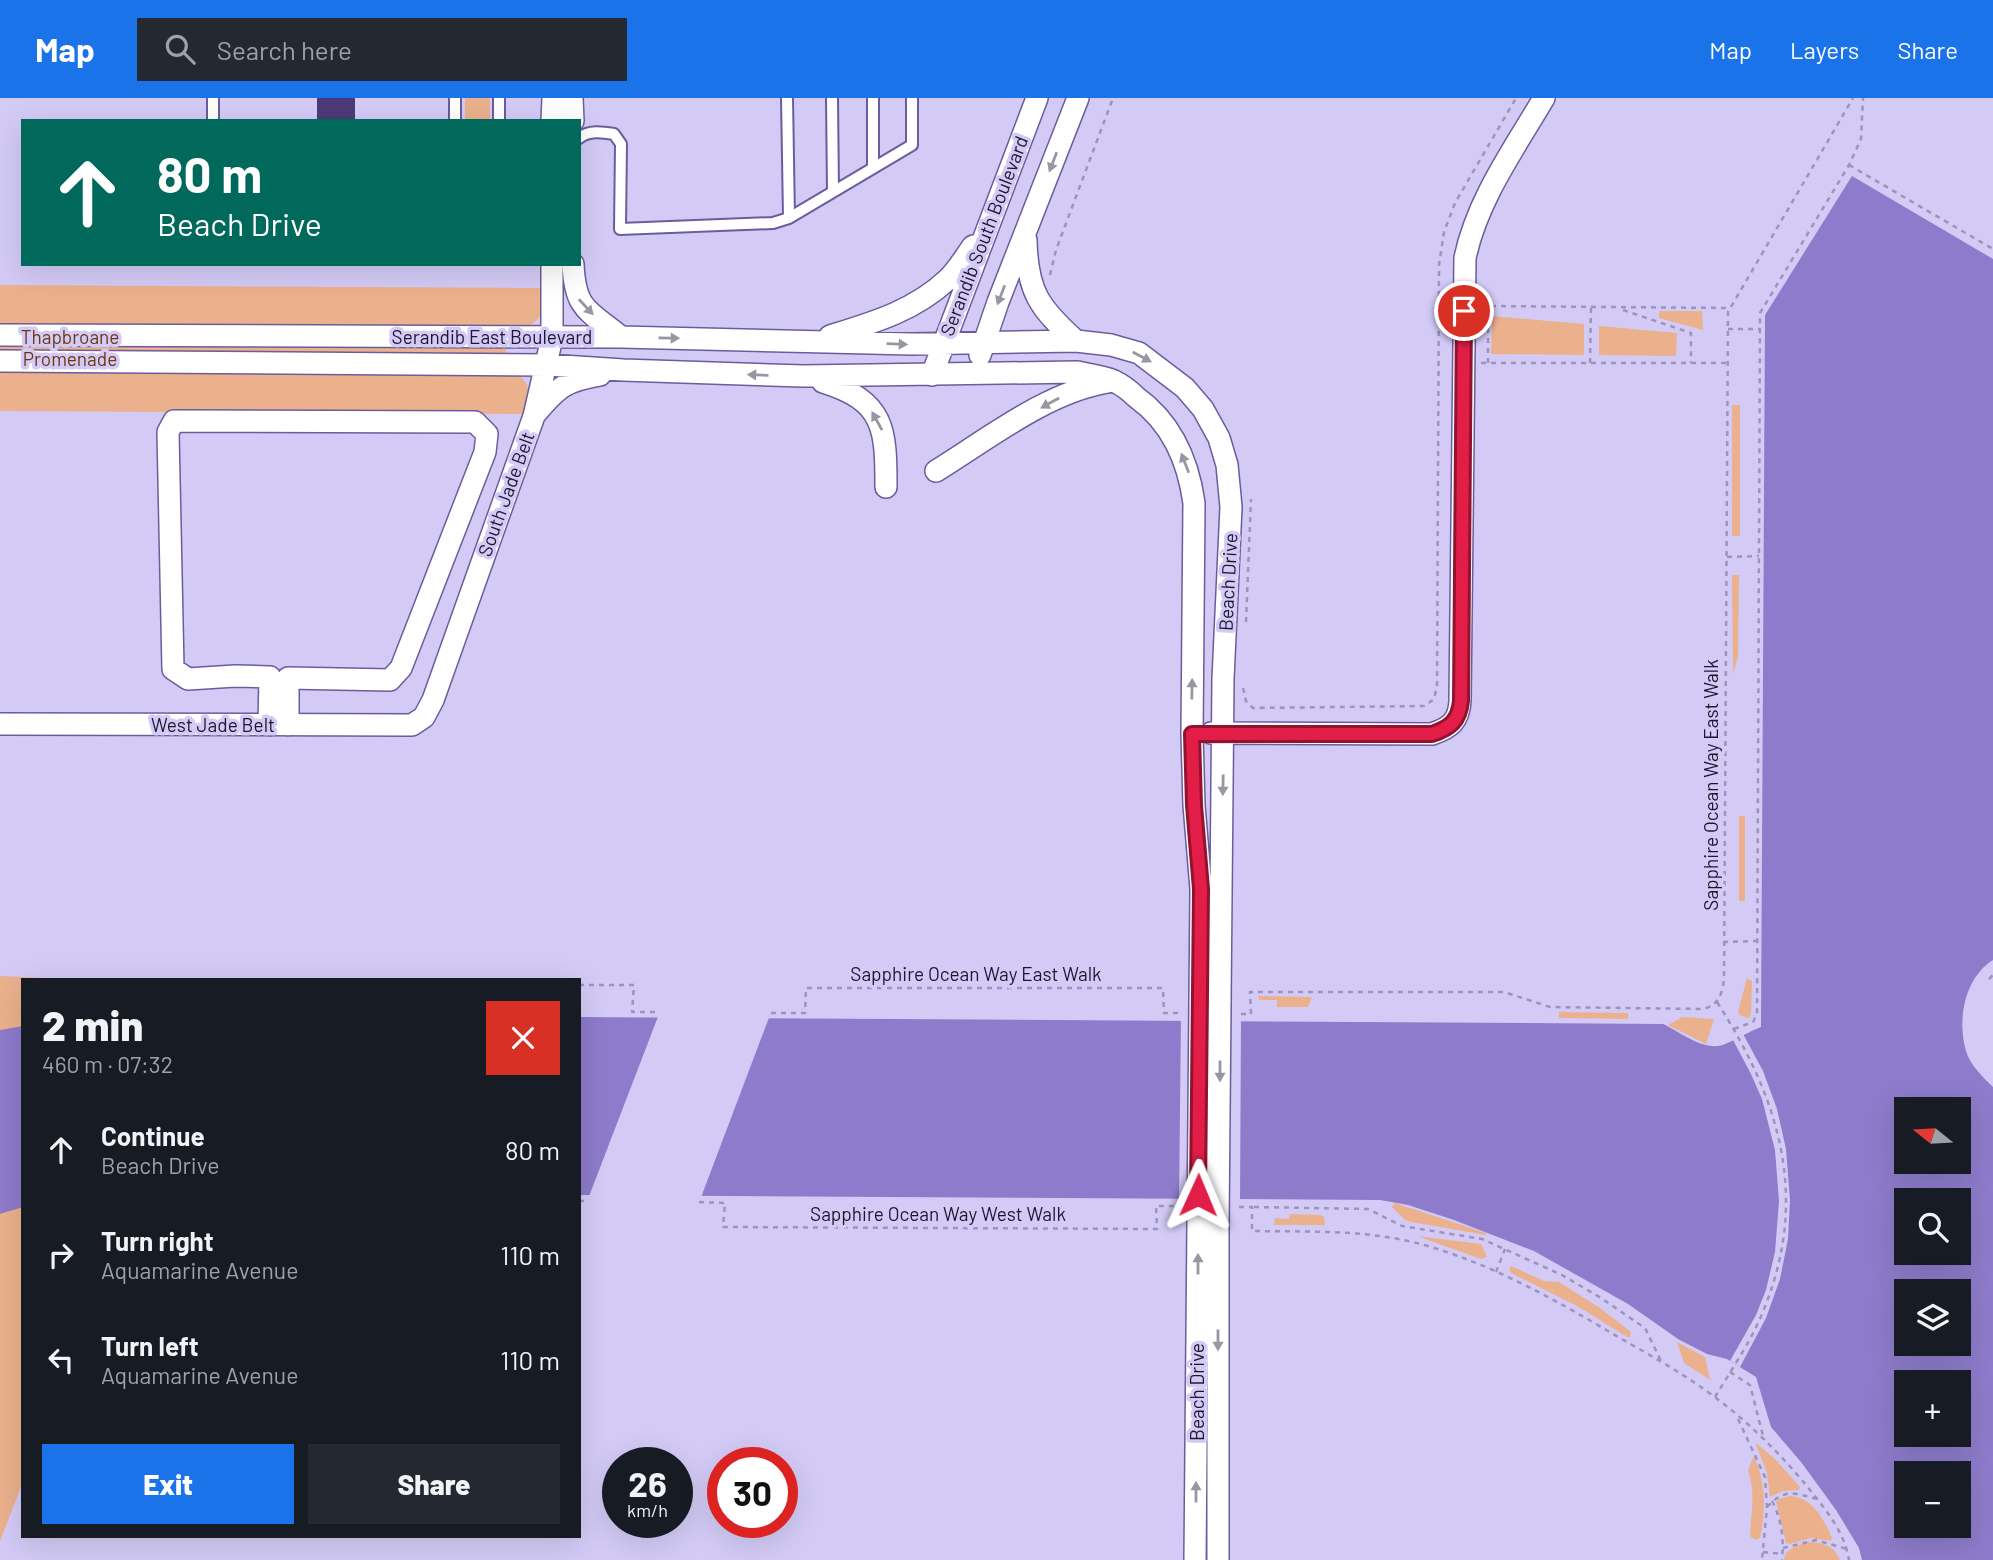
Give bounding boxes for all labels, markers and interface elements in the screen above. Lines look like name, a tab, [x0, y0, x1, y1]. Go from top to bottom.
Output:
search box	[137, 18, 627, 81]
text: Map	[35, 29, 95, 69]
icon: search	[161, 30, 199, 68]
text: Search here	[217, 34, 352, 65]
text: Map	[1709, 35, 1752, 64]
text: Layers	[1790, 35, 1859, 64]
text: Share	[1897, 35, 1958, 64]
street label: Serandib South Boulevard	[935, 133, 1032, 339]
text: 80 m	[157, 144, 262, 203]
icon: ahead	[42, 147, 133, 238]
one-way arrow	[1047, 151, 1058, 172]
text: Beach Drive	[157, 204, 322, 242]
pin	[1434, 281, 1494, 341]
one-way arrow	[995, 284, 1006, 305]
icon: arrive	[1445, 292, 1483, 330]
one-way arrow	[578, 298, 594, 315]
park label: Thapbroane Promenade	[21, 325, 119, 370]
street label: Serandib East Boulevard	[392, 325, 592, 348]
one-way arrow	[659, 333, 681, 344]
one-way arrow	[886, 338, 908, 349]
one-way arrow	[1132, 350, 1152, 362]
one-way arrow	[747, 369, 769, 380]
one-way arrow	[1040, 397, 1060, 409]
one-way arrow	[871, 411, 883, 431]
street label: South Jade Belt	[472, 428, 539, 559]
one-way arrow	[1180, 452, 1191, 473]
street label: Beach Drive	[1213, 532, 1242, 631]
street label: Sapphire Ocean Way East Walk	[1699, 659, 1722, 911]
one-way arrow	[1187, 678, 1198, 700]
street label: West Jade Belt	[151, 713, 275, 736]
one-way arrow	[1217, 774, 1228, 796]
street label: Sapphire Ocean Way East Walk	[850, 962, 1102, 985]
text: 2 min	[42, 999, 143, 1049]
button: close	[486, 1001, 560, 1075]
text: 460 m · 07:32	[42, 1050, 173, 1078]
one-way arrow	[1214, 1060, 1226, 1082]
north arrow	[1894, 1097, 1970, 1174]
map controls	[1894, 1097, 1971, 1538]
text: Continue	[101, 1120, 205, 1151]
icon: ahead	[42, 1131, 80, 1169]
text: 80 m	[505, 1134, 560, 1165]
text: Beach Drive	[101, 1151, 220, 1179]
position arrow	[1161, 1158, 1235, 1232]
button: search	[1894, 1188, 1971, 1265]
street label: Sapphire Ocean Way West Walk	[810, 1202, 1066, 1225]
text: Turn right	[101, 1225, 214, 1256]
icon: right	[42, 1236, 80, 1274]
text: 110 m	[500, 1239, 560, 1270]
one-way arrow	[1192, 1253, 1204, 1275]
text: Aquamarine Avenue	[101, 1256, 298, 1284]
button: layers	[1894, 1279, 1971, 1356]
text: Turn left	[101, 1330, 199, 1361]
one-way arrow	[1212, 1330, 1224, 1352]
icon: left	[42, 1341, 80, 1379]
street label: Beach Drive	[1185, 1343, 1208, 1441]
text: 110 m	[500, 1344, 560, 1375]
text: Aquamarine Avenue	[101, 1361, 298, 1389]
button: +	[1894, 1370, 1971, 1447]
button: Exit	[42, 1444, 294, 1524]
button: Share	[308, 1444, 560, 1524]
speed limit sign: 30	[707, 1447, 798, 1538]
button: −	[1894, 1461, 1971, 1538]
text: 26	[628, 1462, 667, 1504]
one-way arrow	[1190, 1481, 1202, 1503]
text: km/h	[627, 1499, 668, 1521]

